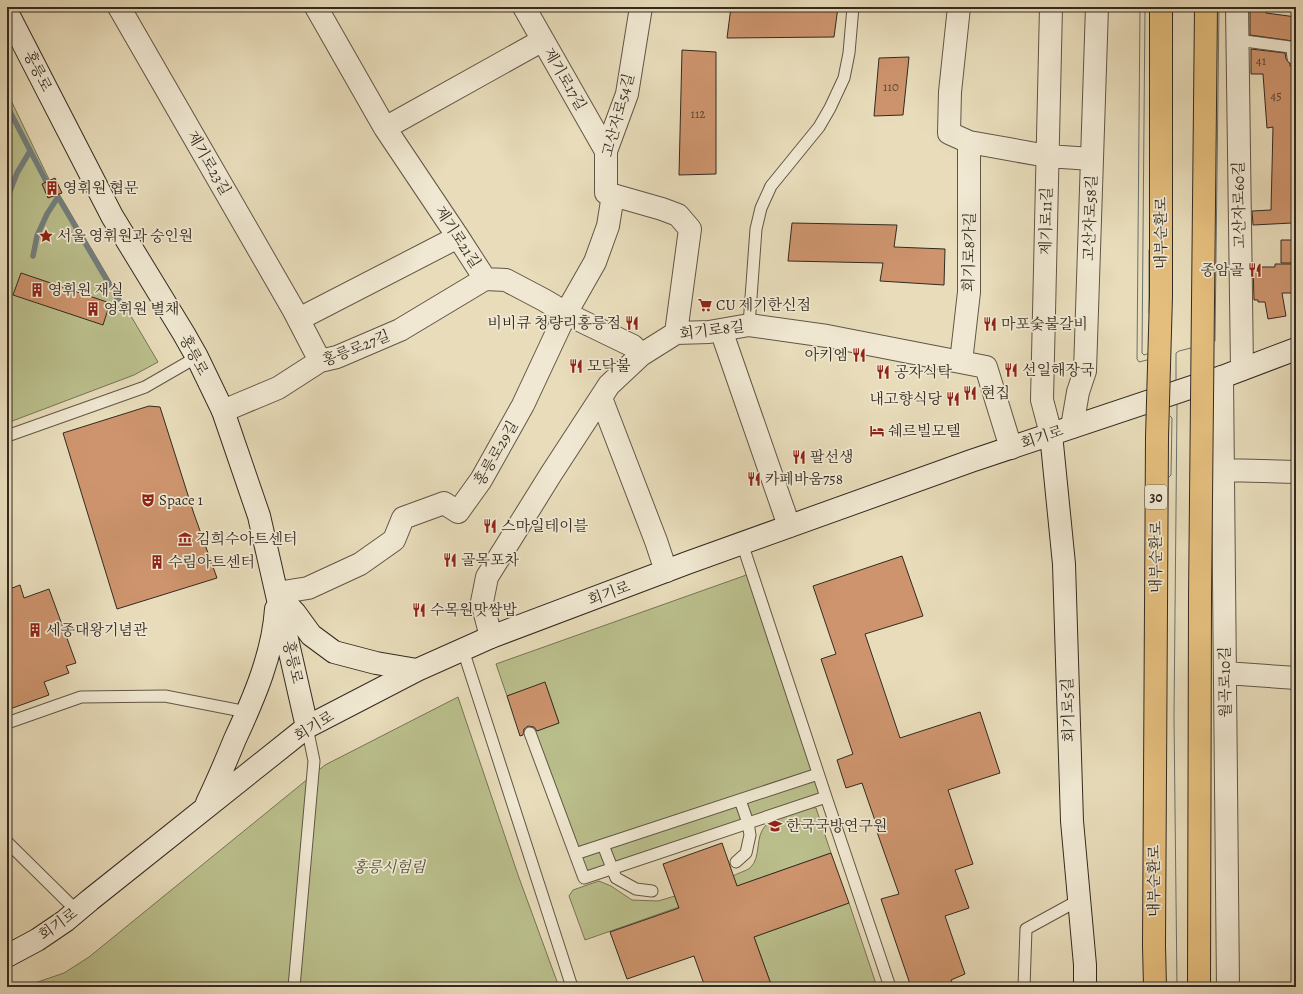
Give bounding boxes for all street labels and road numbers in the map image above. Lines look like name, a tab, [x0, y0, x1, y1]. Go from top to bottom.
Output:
street label: 제기로17길	[539, 44, 591, 114]
street label: 홍릉로	[19, 47, 57, 95]
street label: 고산자로54길	[597, 71, 639, 159]
street label: 제기로23길	[183, 127, 235, 199]
street label: 고산자로60길	[1228, 161, 1250, 249]
street label: 고산자로58길	[1079, 175, 1101, 261]
street label: 제기로11길	[1035, 187, 1057, 255]
street label: 내부순환로	[1151, 196, 1171, 269]
street label: 제기로21길	[430, 202, 486, 272]
street label: 회기로8가길	[958, 212, 980, 292]
street label: 회기로8길	[678, 316, 746, 344]
street label: 홍릉로27길	[319, 325, 393, 371]
street label: 홍릉로	[175, 331, 213, 379]
street label: 홍릉로29길	[469, 417, 523, 489]
street label: 회기로	[1018, 420, 1066, 454]
road number: 30	[1145, 485, 1167, 509]
street label: 내부순환로	[1146, 520, 1166, 593]
street label: 회기로	[585, 576, 633, 610]
street label: 홍릉로	[278, 639, 308, 686]
street label: 월곡로10길	[1214, 646, 1236, 718]
street label: 회기로5길	[1057, 677, 1079, 743]
street label: 회기로	[290, 706, 338, 746]
street label: 내부순환로	[1144, 844, 1164, 917]
street label: 회기로	[35, 903, 82, 945]

